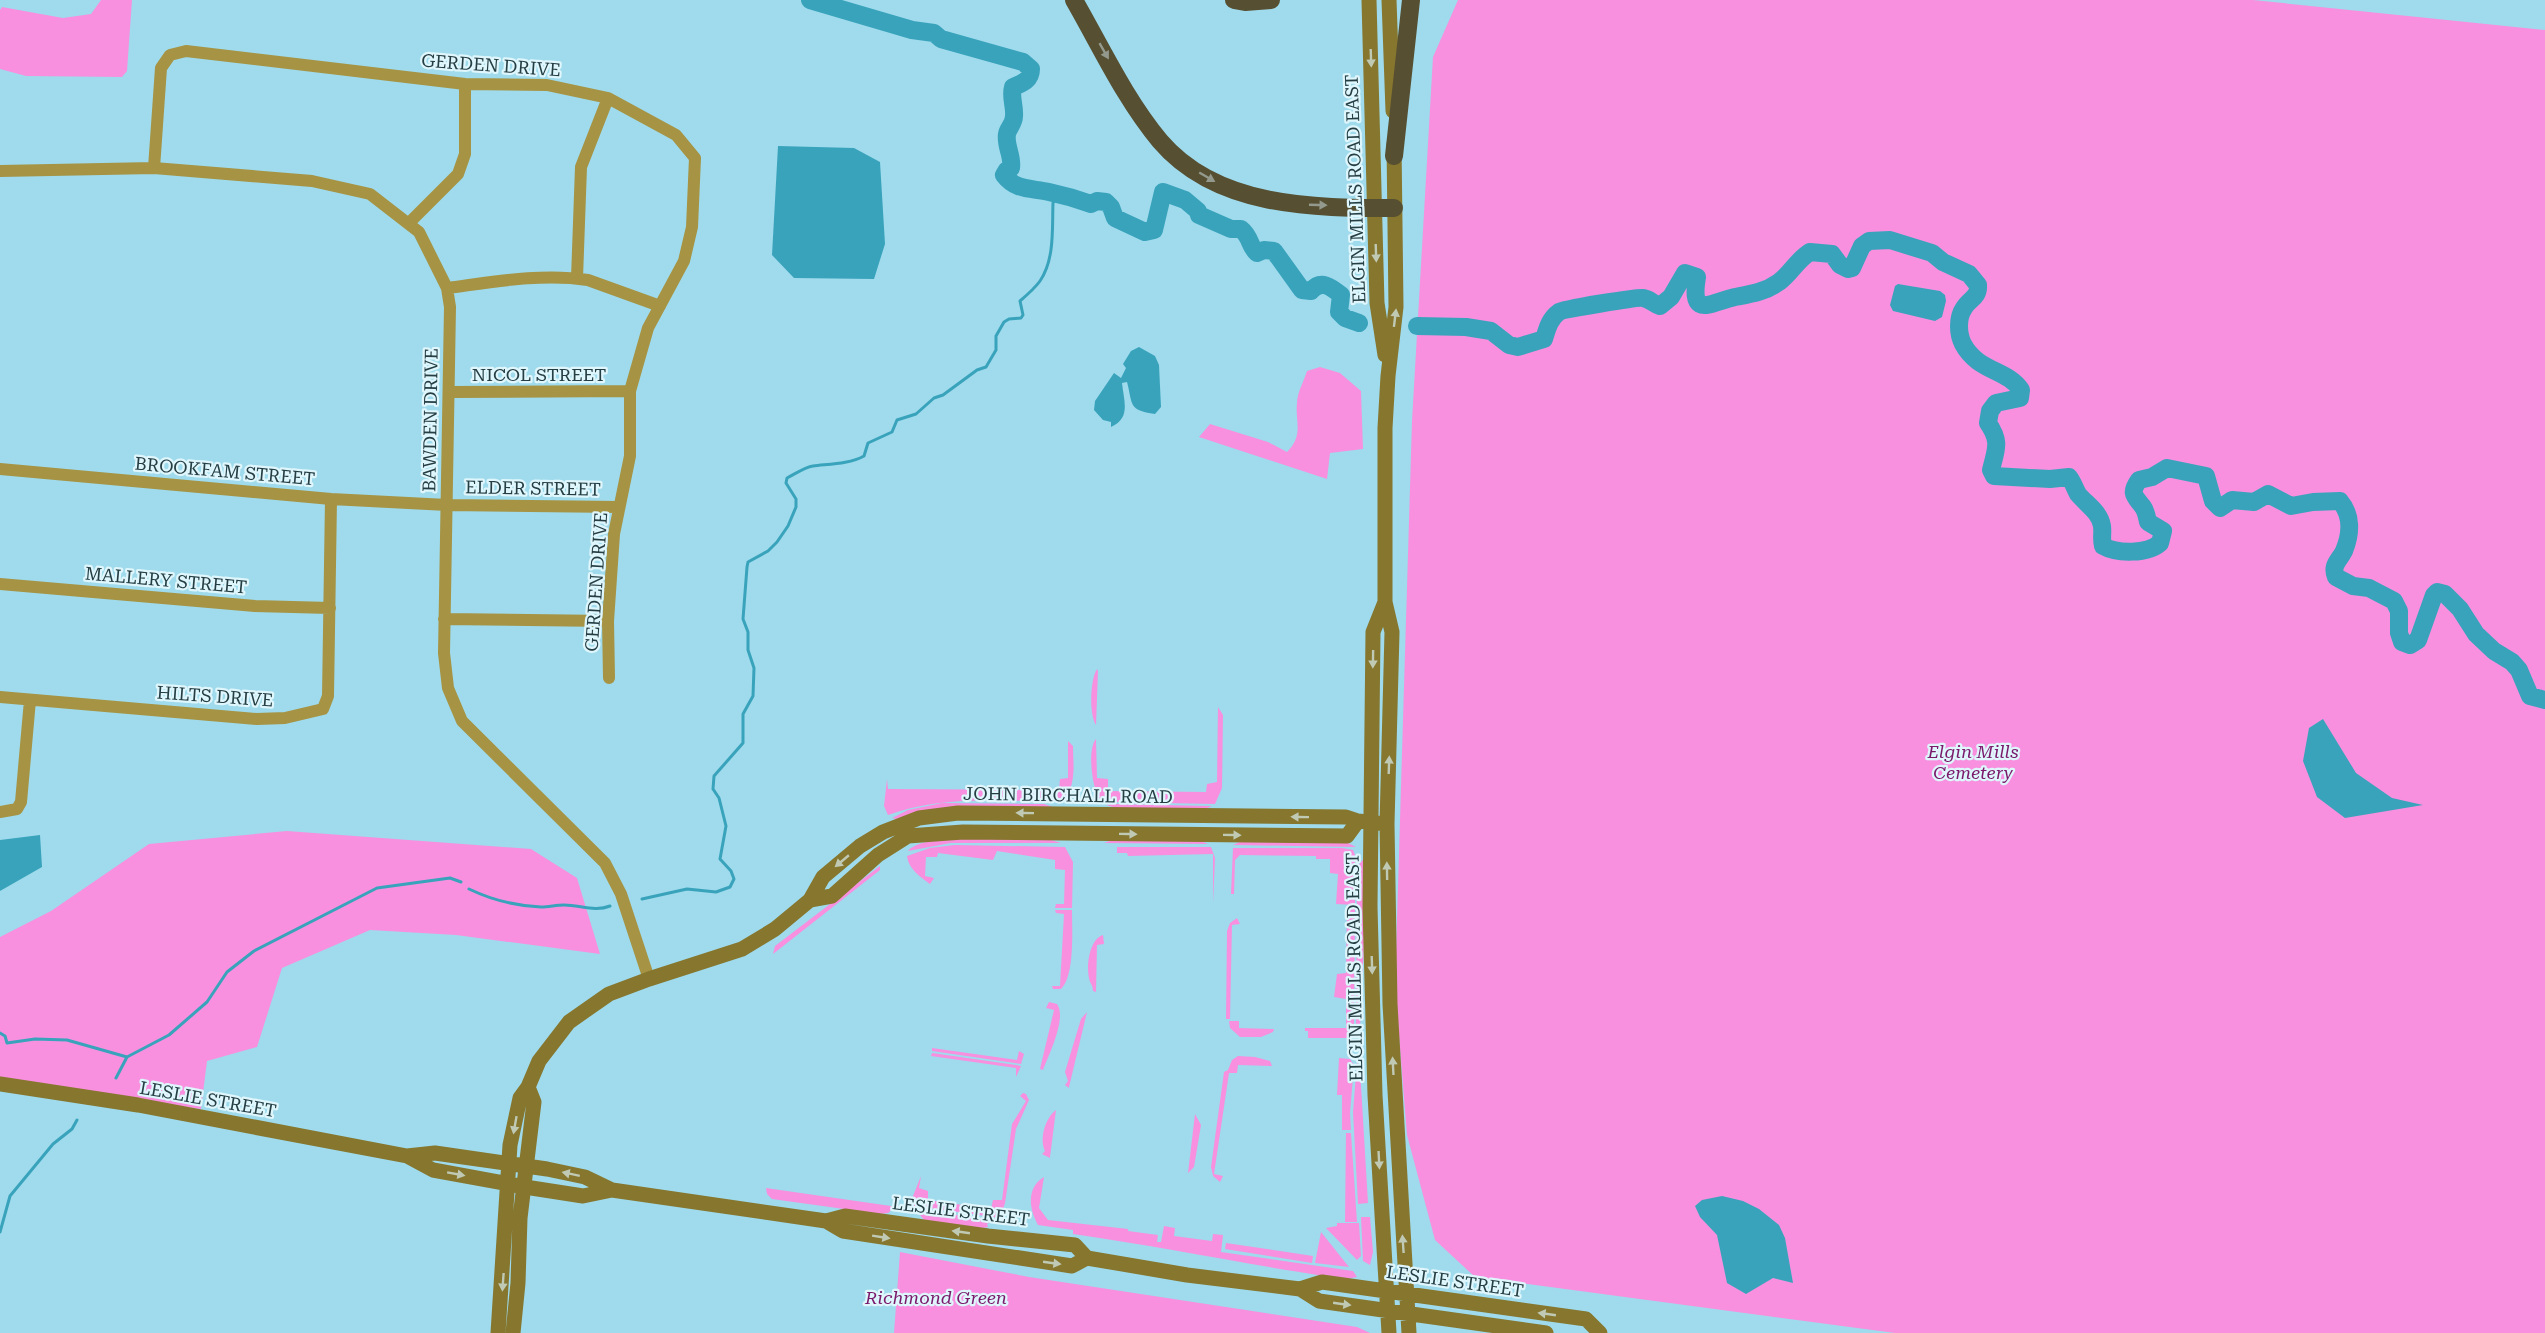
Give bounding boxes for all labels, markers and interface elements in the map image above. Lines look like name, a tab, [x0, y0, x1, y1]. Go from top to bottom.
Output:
one-way arrow	[1098, 43, 1109, 59]
one-way arrow	[1366, 49, 1376, 68]
street label: GERDEN DRIVE	[421, 50, 561, 80]
street label: ELGIN MILLS ROAD EAST	[1341, 74, 1369, 304]
one-way arrow	[1199, 172, 1215, 183]
one-way arrow	[1308, 201, 1327, 210]
one-way arrow	[1372, 244, 1381, 263]
one-way arrow	[1390, 308, 1400, 327]
street label: BAWDEN DRIVE	[418, 348, 442, 492]
street label: NICOL STREET	[472, 364, 606, 385]
street label: BROOKFAM STREET	[134, 453, 316, 489]
street label: ELDER STREET	[465, 476, 601, 500]
street label: GERDEN DRIVE	[581, 512, 611, 652]
street label: MALLERY STREET	[84, 562, 248, 598]
one-way arrow	[1368, 649, 1378, 668]
street label: HILTS DRIVE	[156, 681, 274, 711]
park label: Elgin Mills Cemetery	[1926, 741, 2019, 783]
one-way arrow	[1384, 756, 1394, 775]
street label: JOHN BIRCHALL ROAD	[963, 783, 1173, 807]
one-way arrow	[1015, 808, 1034, 818]
one-way arrow	[1290, 812, 1309, 822]
one-way arrow	[1119, 829, 1138, 838]
one-way arrow	[1222, 830, 1241, 840]
street label: ELGIN MILLS ROAD EAST	[1342, 852, 1366, 1082]
one-way arrow	[835, 854, 850, 867]
one-way arrow	[1382, 862, 1392, 881]
one-way arrow	[1367, 956, 1376, 975]
one-way arrow	[1388, 1057, 1397, 1076]
street label: LESLIE STREET	[138, 1077, 278, 1121]
one-way arrow	[510, 1115, 519, 1134]
one-way arrow	[1375, 1151, 1384, 1170]
one-way arrow	[561, 1169, 580, 1178]
one-way arrow	[446, 1170, 465, 1179]
street label: LESLIE STREET	[891, 1192, 1031, 1230]
one-way arrow	[952, 1228, 971, 1237]
one-way arrow	[872, 1233, 891, 1242]
one-way arrow	[1398, 1234, 1407, 1253]
one-way arrow	[1043, 1259, 1062, 1268]
street label: LESLIE STREET	[1385, 1261, 1525, 1301]
one-way arrow	[498, 1272, 507, 1291]
park label: Richmond Green	[864, 1287, 1007, 1308]
one-way arrow	[1333, 1299, 1352, 1308]
one-way arrow	[1538, 1309, 1557, 1319]

